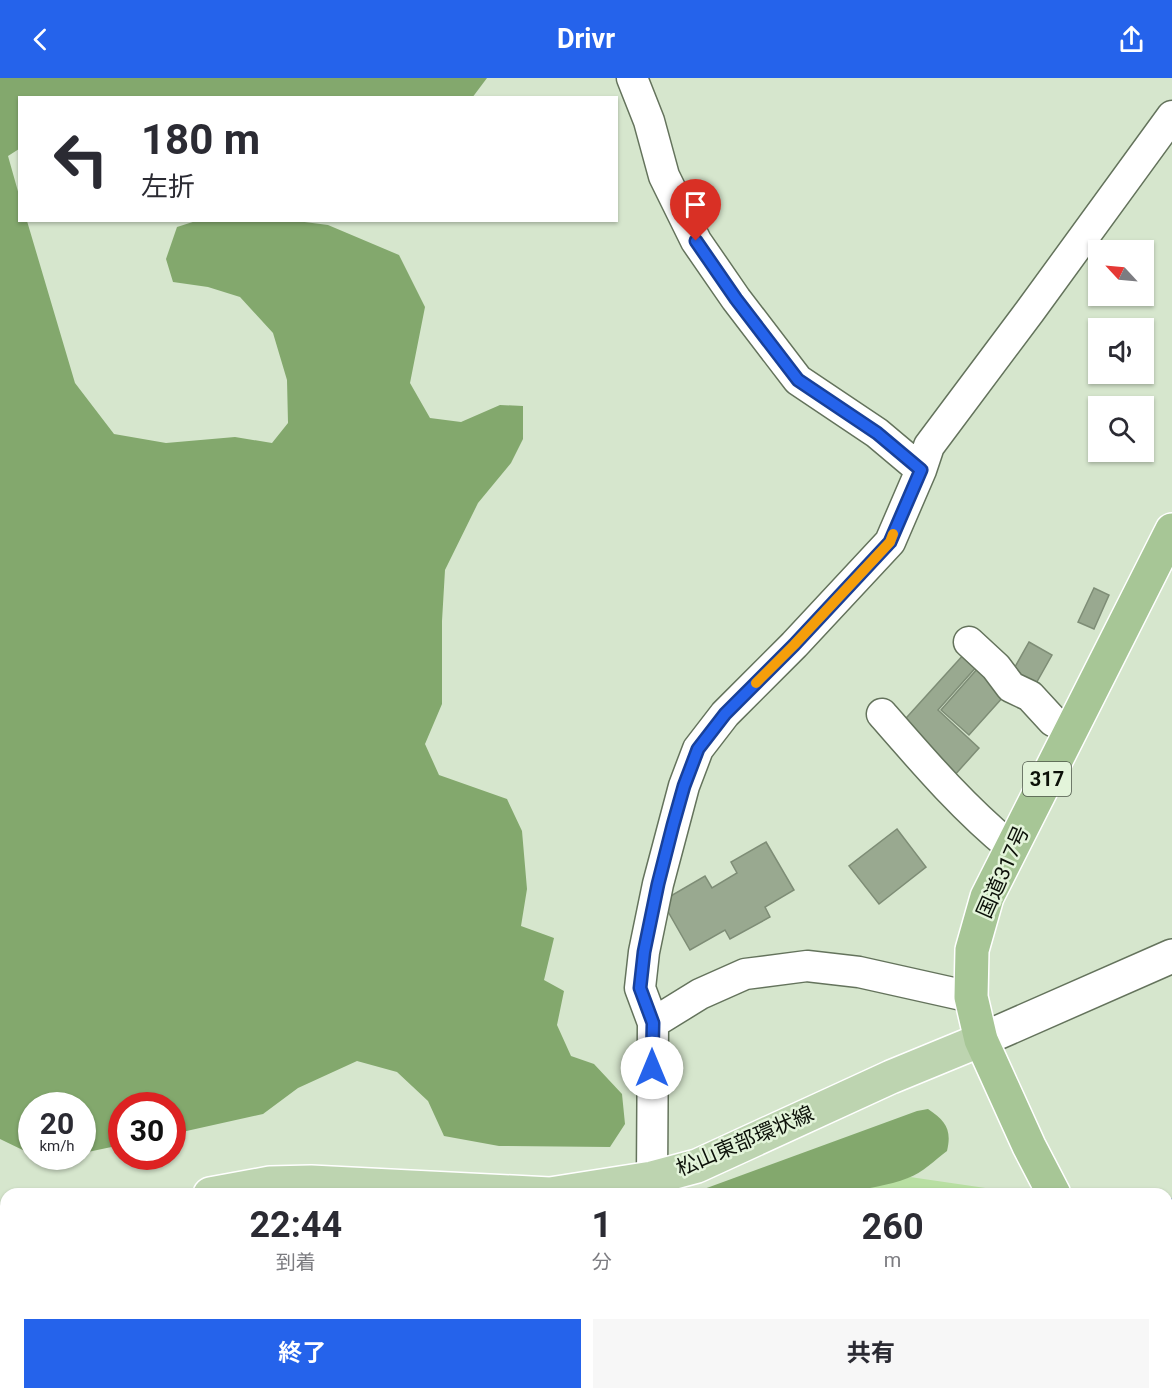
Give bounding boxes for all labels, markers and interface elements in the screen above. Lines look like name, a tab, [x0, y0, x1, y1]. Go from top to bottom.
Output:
icon: back	[24, 23, 57, 56]
text: Drivr	[557, 23, 615, 55]
icon: share	[1115, 23, 1148, 56]
text: 180 m	[141, 115, 260, 164]
icon: left	[42, 120, 120, 198]
text: 左折	[141, 171, 195, 203]
pin	[670, 179, 721, 241]
icon: arrive	[679, 188, 712, 221]
north arrow	[1088, 240, 1154, 306]
map controls	[1088, 240, 1154, 462]
button: sound	[1088, 318, 1154, 384]
button: search	[1088, 396, 1154, 462]
road number: 317	[1023, 762, 1071, 796]
street label: 国道317号	[972, 822, 1034, 922]
position arrow	[620, 1036, 684, 1100]
speed limit sign: 30	[108, 1092, 186, 1170]
street label: 松山東部環状線	[673, 1101, 817, 1181]
text: 20	[40, 1106, 74, 1141]
text: km/h	[39, 1137, 75, 1155]
text: 22:44	[249, 1204, 342, 1246]
text: 1	[592, 1204, 612, 1246]
text: 260	[862, 1206, 924, 1248]
text: m	[884, 1248, 901, 1272]
text: 到着	[276, 1250, 316, 1274]
text: 分	[592, 1250, 612, 1274]
button: 終了	[24, 1319, 581, 1388]
button: 共有	[593, 1319, 1149, 1388]

